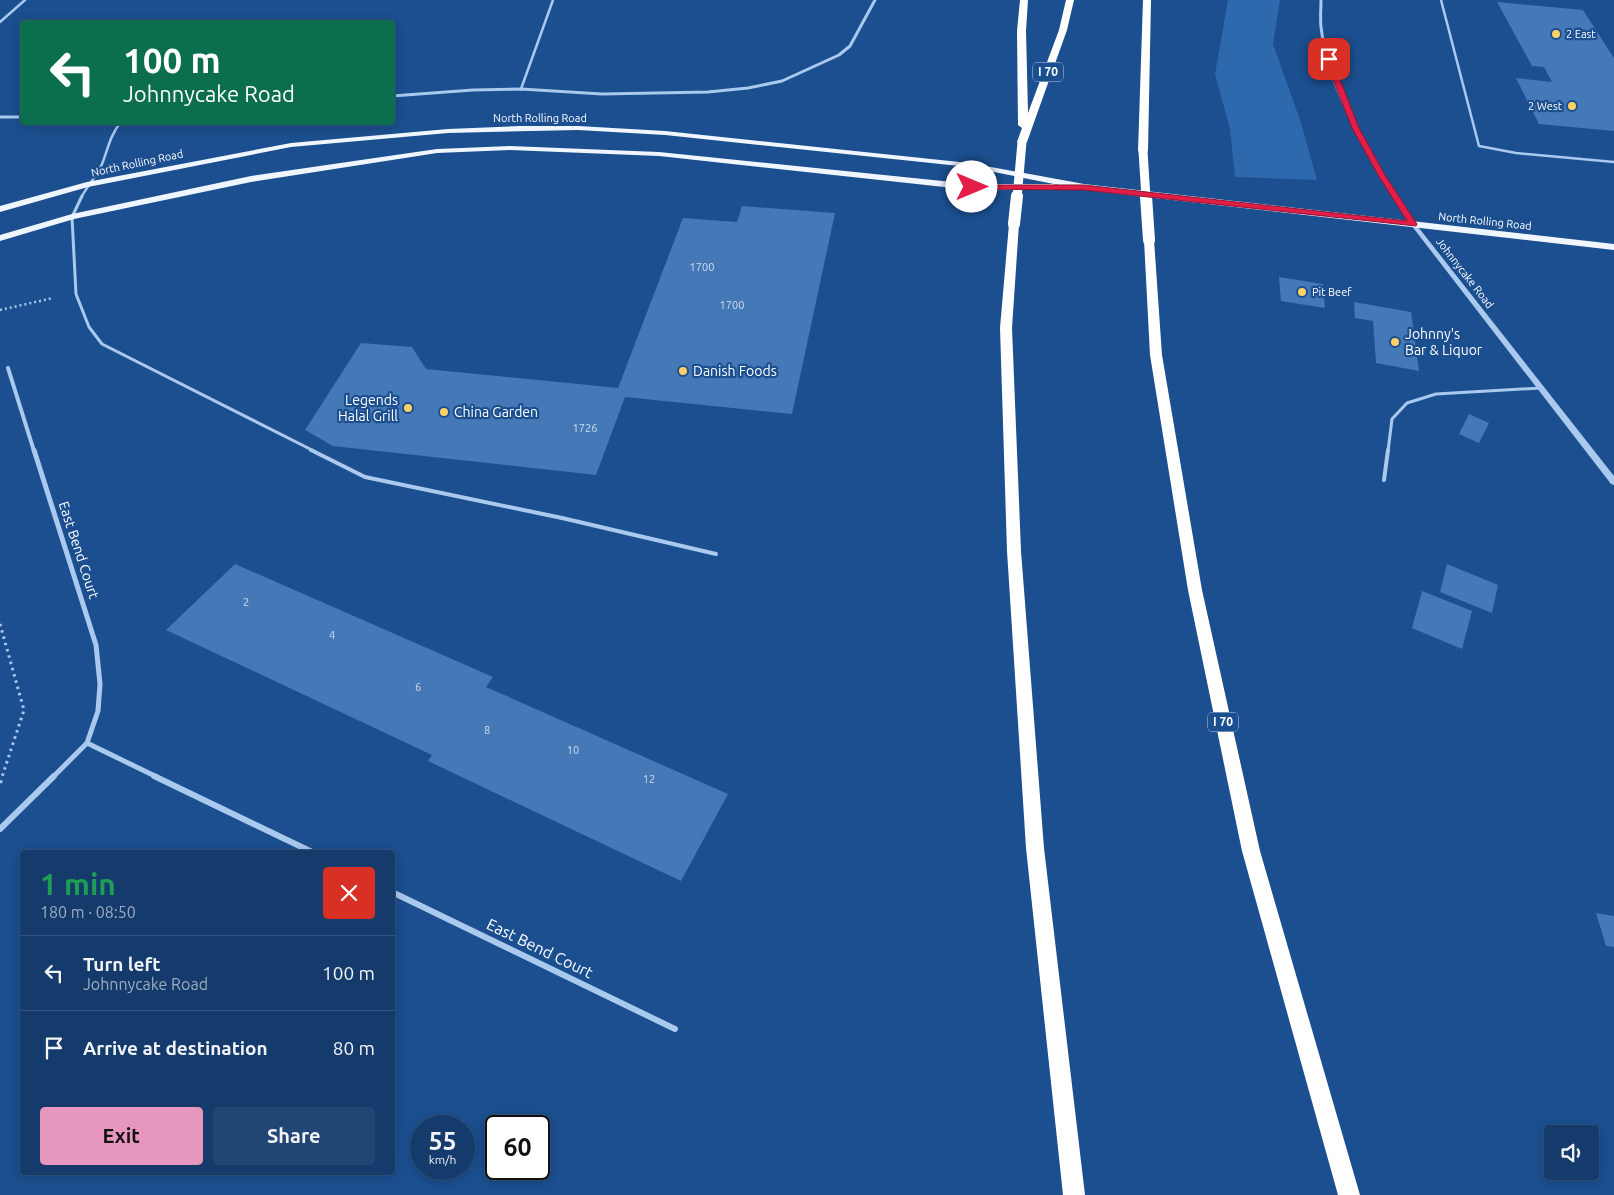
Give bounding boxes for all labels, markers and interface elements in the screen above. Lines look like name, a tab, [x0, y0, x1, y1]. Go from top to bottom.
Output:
marker: 2 East	[1550, 28, 1562, 40]
place label: 2 East	[1566, 28, 1596, 40]
pin	[1308, 38, 1350, 80]
icon: left	[40, 40, 105, 105]
text: 100 m	[123, 40, 221, 80]
icon: arrive	[1315, 45, 1343, 73]
road number: I 70	[1033, 62, 1063, 82]
text: Johnnycake Road	[123, 81, 295, 106]
place label: 2 West	[1528, 100, 1563, 112]
marker: 2 West	[1566, 100, 1578, 112]
street label: North Rolling Road	[493, 112, 587, 124]
street label: North Rolling Road	[90, 147, 184, 179]
position arrow	[945, 160, 997, 212]
street label: North Rolling Road	[1438, 210, 1532, 232]
street label: Johnnycake Road	[1434, 235, 1496, 311]
house number: 1700	[690, 261, 714, 273]
marker: Pit Beef	[1296, 286, 1308, 298]
place label: Pit Beef	[1312, 286, 1352, 298]
house number: 1700	[720, 299, 744, 311]
place label: Johnny's Bar & Liquor	[1405, 326, 1483, 358]
marker: Johnny's Bar & Liquor	[1389, 336, 1401, 348]
place label: Danish Foods	[693, 363, 777, 379]
marker: Danish Foods	[677, 365, 689, 377]
place label: Legends Halal Grill	[338, 392, 398, 424]
marker: Legends Halal Grill	[402, 402, 414, 414]
place label: China Garden	[454, 404, 538, 420]
marker: China Garden	[438, 406, 450, 418]
house number: 1726	[573, 422, 597, 434]
street label: East Bend Court	[56, 499, 102, 601]
house number: 2	[243, 596, 249, 608]
house number: 4	[329, 629, 335, 641]
house number: 6	[415, 681, 421, 693]
road number: I 70	[1208, 712, 1238, 732]
house number: 8	[484, 724, 490, 736]
house number: 10	[567, 744, 579, 756]
house number: 12	[643, 773, 655, 785]
text: 1 min	[40, 867, 116, 901]
button: close	[323, 867, 375, 919]
text: 180 m · 08:50	[40, 903, 136, 921]
street label: East Bend Court	[484, 915, 597, 982]
text: Turn left	[83, 953, 161, 975]
icon: left	[40, 959, 68, 987]
text: 100 m	[322, 962, 375, 984]
text: Johnnycake Road	[83, 975, 208, 993]
icon: arrive	[40, 1034, 68, 1062]
text: Arrive at destination	[83, 1037, 268, 1059]
text: 80 m	[333, 1037, 375, 1059]
button: Exit	[40, 1107, 203, 1165]
button: Share	[213, 1107, 375, 1165]
speed limit sign: 60	[485, 1115, 550, 1180]
map controls	[1544, 1125, 1599, 1180]
button: sound	[1544, 1125, 1599, 1180]
text: 55	[428, 1127, 457, 1155]
text: km/h	[429, 1153, 456, 1166]

